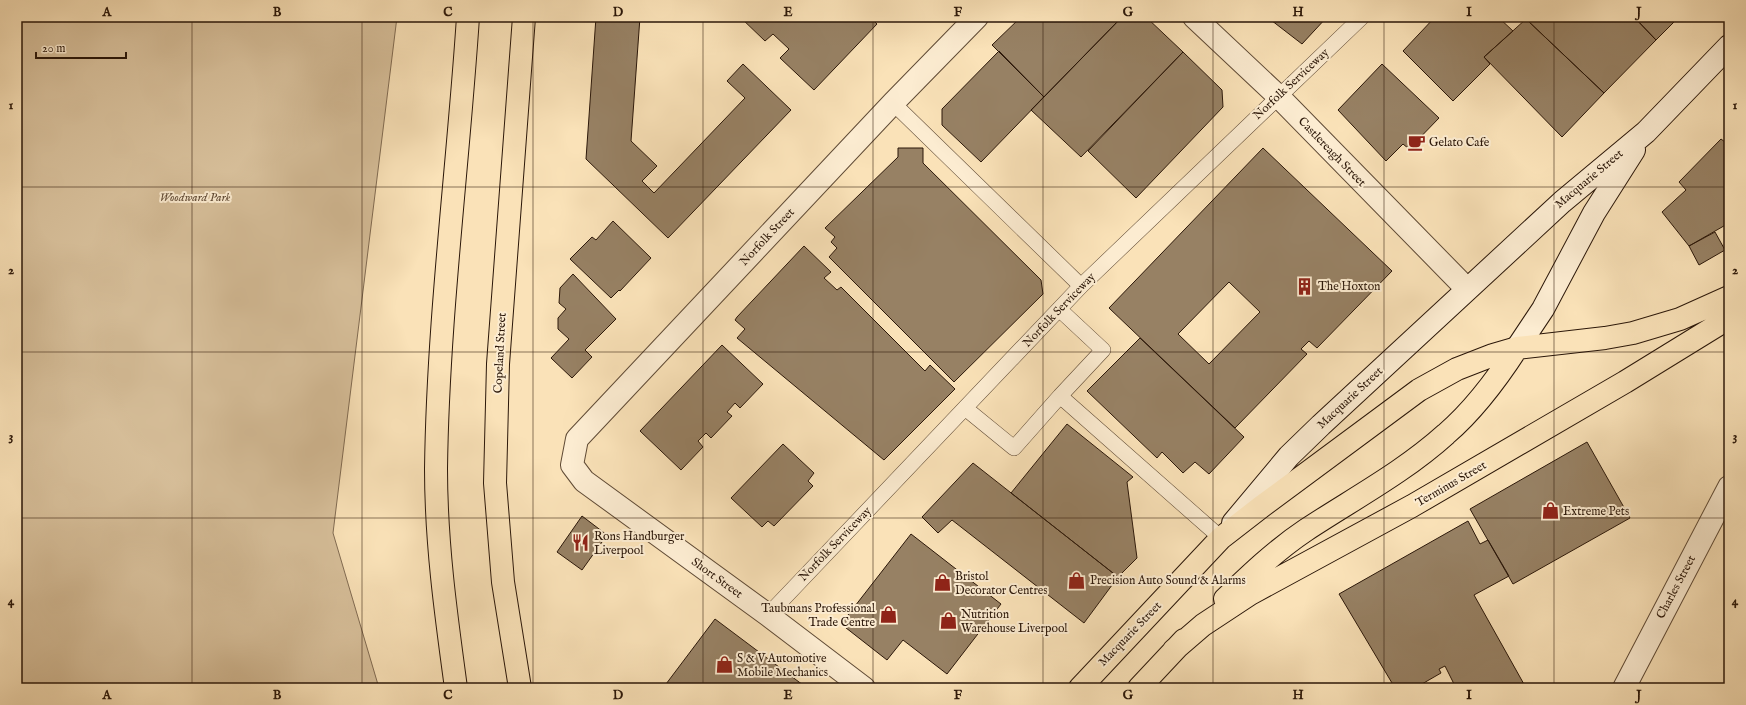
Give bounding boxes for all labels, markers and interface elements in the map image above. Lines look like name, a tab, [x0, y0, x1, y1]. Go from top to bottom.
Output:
text: A	[102, 4, 113, 21]
text: B	[273, 4, 282, 21]
text: C	[443, 4, 453, 21]
text: D	[613, 4, 624, 21]
text: E	[783, 4, 793, 21]
text: F	[954, 4, 963, 21]
text: G	[1123, 4, 1134, 21]
text: H	[1292, 4, 1304, 21]
text: I	[1466, 4, 1472, 21]
text: J	[1634, 4, 1642, 21]
scale bar	[36, 34, 126, 60]
text: 20 m	[42, 41, 65, 56]
street label: Norfolk Serviceway	[1250, 45, 1332, 123]
text: 1	[9, 97, 14, 114]
text: 1	[1733, 97, 1738, 114]
street label: Castlereagh Street	[1295, 114, 1369, 190]
cafe icon: Gelato Cafe	[1406, 132, 1426, 152]
place label: Gelato Cafe	[1429, 135, 1490, 150]
street label: Macquarie Street	[1552, 146, 1627, 213]
park label: Woodward Park	[160, 190, 231, 205]
street label: Norfolk Street	[736, 205, 798, 269]
text: 2	[8, 262, 14, 279]
text: 2	[1732, 262, 1738, 279]
street label: Norfolk Serviceway	[1020, 269, 1098, 350]
building icon: The Hoxton	[1295, 276, 1315, 296]
place label: The Hoxton	[1318, 279, 1381, 294]
street label: Copeland Street	[490, 312, 511, 394]
street label: Macquarie Street	[1314, 364, 1387, 433]
text: 3	[9, 428, 14, 445]
text: 3	[1733, 428, 1738, 445]
street label: Terminus Street	[1413, 458, 1489, 510]
shop icon: Extreme Pets	[1540, 501, 1560, 521]
street label: Norfolk Serviceway	[796, 503, 874, 584]
place label: Extreme Pets	[1563, 504, 1629, 519]
place label: Rons Handburger Liverpool	[594, 529, 685, 559]
restaurant icon: Rons Handburger Liverpool	[571, 533, 591, 553]
street label: Charles Street	[1653, 553, 1699, 621]
street label: Short Street	[688, 554, 746, 602]
place label: Bristol Decorator Centres	[955, 569, 1048, 598]
shop icon: Precision Auto Sound & Alarms	[1067, 570, 1087, 590]
shop icon: Bristol Decorator Centres	[932, 573, 952, 593]
place label: Precision Auto Sound & Alarms	[1090, 573, 1246, 588]
text: 4	[8, 593, 15, 610]
text: 4	[1732, 593, 1739, 610]
street label: Macquarie Street	[1095, 598, 1165, 670]
place label: Taubmans Professional Trade Centre	[761, 601, 876, 630]
shop icon: Taubmans Professional Trade Centre	[878, 605, 898, 625]
place label: Nutrition Warehouse Liverpool	[961, 607, 1068, 637]
shop icon: Nutrition Warehouse Liverpool	[938, 611, 958, 631]
place label: S & V Automotive Mobile Mechanics	[737, 651, 828, 680]
shop icon: S & V Automotive Mobile Mechanics	[714, 655, 734, 675]
text: A	[102, 687, 113, 704]
text: B	[273, 687, 282, 704]
text: C	[443, 687, 453, 704]
text: D	[613, 687, 624, 704]
text: E	[783, 687, 793, 704]
text: F	[954, 687, 963, 704]
text: G	[1123, 687, 1134, 704]
text: H	[1292, 687, 1304, 704]
text: I	[1466, 687, 1472, 704]
text: J	[1634, 687, 1642, 704]

